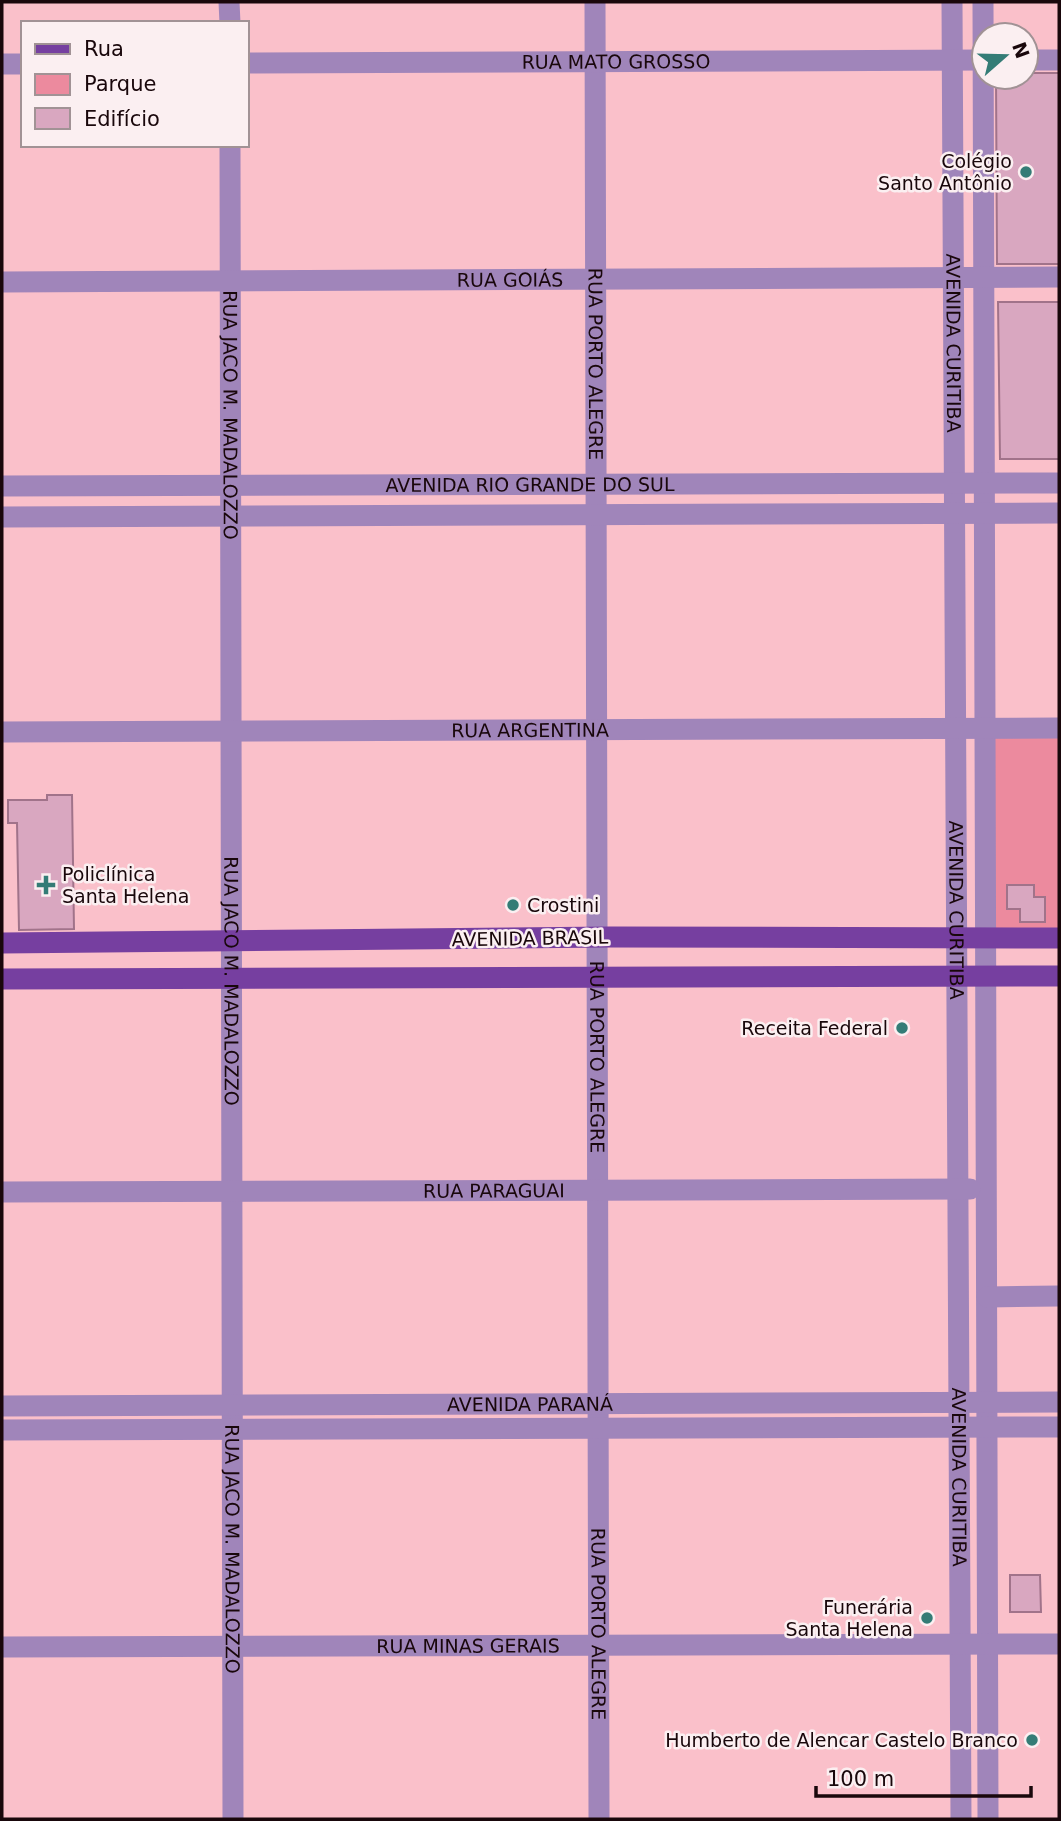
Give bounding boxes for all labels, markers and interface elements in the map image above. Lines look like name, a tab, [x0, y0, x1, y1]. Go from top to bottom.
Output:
legend	[21, 21, 248, 147]
north arrow	[970, 21, 1040, 91]
text: Rua	[84, 37, 124, 61]
text: N	[1008, 39, 1034, 61]
street label: RUA MATO GROSSO	[522, 50, 710, 73]
text: Parque	[84, 72, 156, 96]
text: Edifício	[84, 107, 160, 131]
place label: Colégio Santo Antônio	[878, 150, 1012, 194]
marker: Colégio Santo Antônio	[1018, 164, 1034, 180]
street label: AVENIDA CURITIBA	[942, 253, 965, 433]
street label: RUA GOIÁS	[457, 268, 563, 291]
street label: RUA PORTO ALEGRE	[585, 268, 607, 460]
street label: RUA JACO M. MADALOZZO	[219, 290, 242, 540]
street label: AVENIDA RIO GRANDE DO SUL	[385, 473, 675, 496]
street label: RUA ARGENTINA	[451, 719, 609, 741]
street label: AVENIDA CURITIBA	[945, 820, 968, 1000]
street label: RUA JACO M. MADALOZZO	[220, 856, 243, 1106]
place label: Policlínica Santa Helena	[62, 863, 190, 907]
marker: Policlínica Santa Helena	[36, 875, 56, 895]
place label: Crostini	[527, 894, 599, 916]
marker: Crostini	[505, 897, 521, 913]
street label: AVENIDA BRASIL	[451, 926, 609, 950]
street label: RUA PORTO ALEGRE	[586, 961, 609, 1153]
place label: Receita Federal	[741, 1017, 888, 1039]
marker: Receita Federal	[894, 1020, 910, 1036]
street label: RUA PARAGUAI	[423, 1179, 565, 1202]
street label: AVENIDA CURITIBA	[948, 1387, 971, 1567]
street label: AVENIDA PARANÁ	[447, 1393, 613, 1415]
street label: RUA JACO M. MADALOZZO	[221, 1424, 244, 1674]
street label: RUA PORTO ALEGRE	[587, 1528, 610, 1720]
place label: Funerária Santa Helena	[785, 1596, 913, 1640]
marker: Funerária Santa Helena	[919, 1610, 935, 1626]
street label: RUA MINAS GERAIS	[376, 1634, 560, 1657]
place label: Humberto de Alencar Castelo Branco	[665, 1729, 1018, 1751]
marker: Humberto de Alencar Castelo Branco	[1024, 1732, 1040, 1748]
scale bar	[816, 1755, 1031, 1799]
text: 100 m	[827, 1767, 894, 1791]

